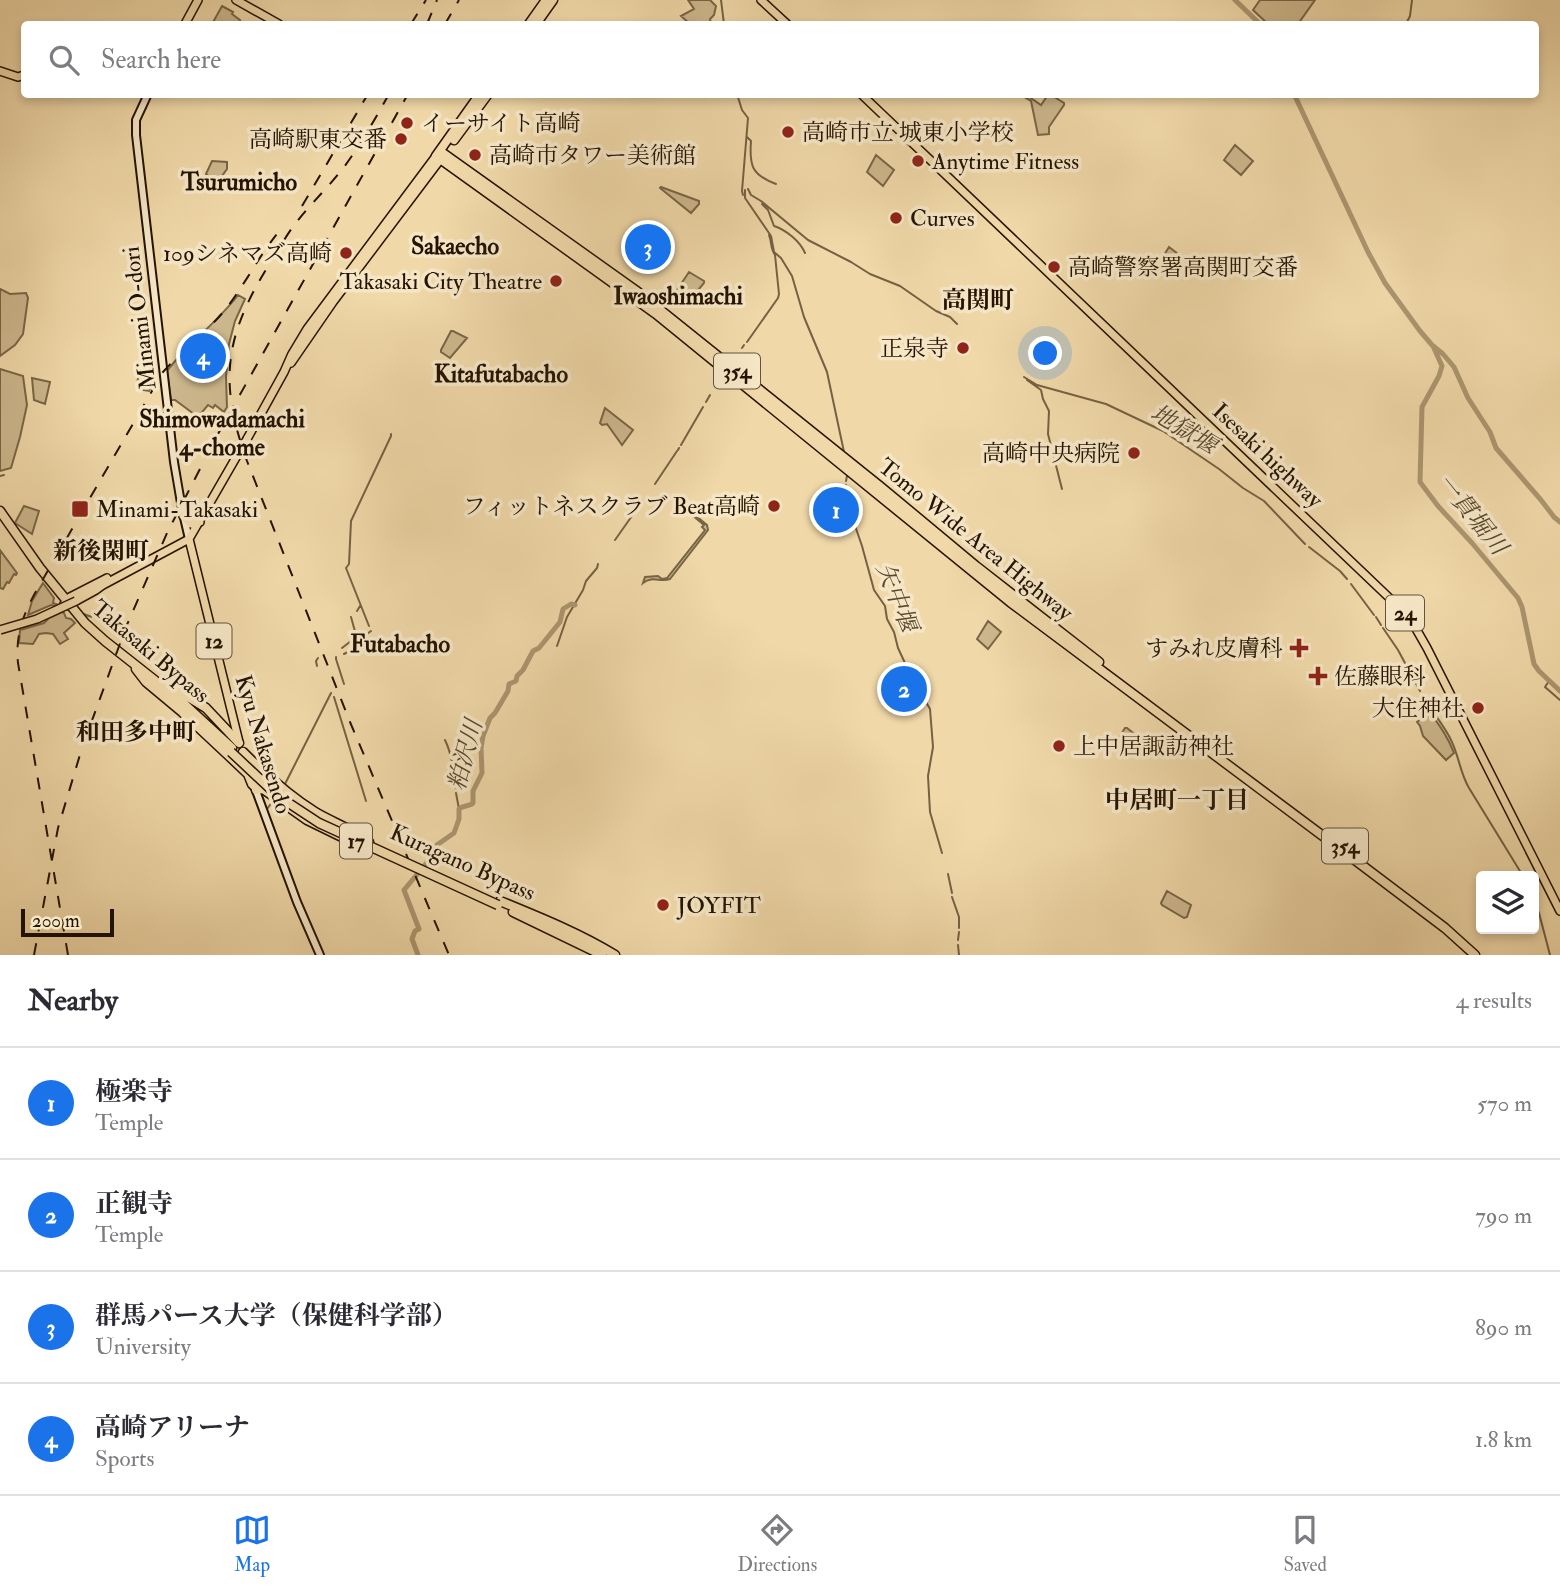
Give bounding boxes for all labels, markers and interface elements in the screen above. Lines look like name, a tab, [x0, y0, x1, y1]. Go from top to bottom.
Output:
search box	[21, 21, 1539, 98]
icon: search	[45, 41, 83, 79]
text: Search here	[101, 44, 221, 76]
place label: イーサイト高崎	[421, 109, 580, 138]
marker: イーサイト高崎	[399, 115, 415, 131]
place label: 高崎市立 城東小学校	[802, 118, 1014, 147]
marker: 高崎市立 城東小学校	[780, 124, 796, 140]
place label: 高崎駅東交番	[249, 125, 387, 154]
marker: 高崎駅東交番	[393, 131, 409, 147]
place label: 高崎市タワー美術館	[489, 141, 696, 170]
marker: 高崎市タワー美術館	[467, 147, 483, 163]
place label: Anytime Fitness	[931, 147, 1079, 176]
marker: Anytime Fitness	[910, 153, 926, 169]
district label: Tsurumicho	[180, 167, 297, 198]
place label: Curves	[910, 204, 975, 233]
marker: Curves	[888, 210, 904, 226]
pin: 3	[625, 221, 671, 273]
district label: Sakaecho	[411, 231, 500, 262]
place label: 109シネマズ高崎	[163, 239, 332, 268]
street label: Minami O-dori	[116, 245, 163, 391]
marker: 109シネマズ高崎	[338, 245, 354, 261]
place label: 高崎警察署高関町交番	[1068, 253, 1298, 282]
marker: 高崎警察署高関町交番	[1046, 259, 1062, 275]
place label: Takasaki City Theatre	[340, 267, 542, 296]
marker: Takasaki City Theatre	[548, 273, 564, 289]
district label: Iwaoshimachi	[613, 281, 743, 312]
district label: 高関町	[942, 285, 1014, 316]
pin: 4	[180, 330, 226, 382]
place label: 正泉寺	[880, 334, 949, 363]
your location	[1028, 336, 1062, 370]
marker: 正泉寺	[955, 340, 971, 356]
road number: 354	[714, 354, 760, 388]
district label: Kitafutabacho	[434, 359, 568, 390]
street label: Isesaki highway	[1206, 397, 1330, 515]
water label: 地獄堰	[1145, 398, 1226, 463]
district label: Shimowadamachi 4-chome	[139, 404, 305, 463]
place label: 高崎中央病院	[982, 439, 1120, 468]
marker: 高崎中央病院	[1126, 445, 1142, 461]
street label: Tomo Wide Area Highway	[872, 452, 1080, 628]
water label: 一貫堀川	[1429, 467, 1516, 564]
pin: 1	[813, 484, 859, 536]
place label: フィットネスクラブ Beat高崎	[463, 492, 760, 521]
place label: Minami-Takasaki	[96, 495, 258, 524]
marker: フィットネスクラブ Beat高崎	[766, 498, 782, 514]
marker: Minami-Takasaki	[70, 499, 90, 519]
district label: 新後閑町	[53, 536, 149, 567]
water label: 矢中堰	[869, 558, 926, 640]
street label: Takasaki Bypass	[85, 594, 216, 710]
road number: 24	[1386, 596, 1424, 630]
road number: 12	[196, 624, 232, 658]
district label: Futabacho	[350, 629, 450, 660]
place label: すみれ皮膚科	[1145, 634, 1283, 663]
marker: すみれ皮膚科	[1289, 638, 1309, 658]
place label: 佐藤眼科	[1334, 662, 1426, 691]
pin: 2	[881, 663, 927, 715]
marker: 佐藤眼科	[1308, 666, 1328, 686]
street label: Kyu Nakasendo	[229, 671, 298, 817]
place label: 大住神社	[1372, 694, 1464, 723]
marker: 大住神社	[1470, 700, 1486, 716]
water label: 粕沢川	[441, 713, 491, 794]
district label: 和田多中町	[76, 717, 196, 748]
place label: 上中居諏訪神社	[1073, 732, 1234, 761]
marker: 上中居諏訪神社	[1051, 738, 1067, 754]
district label: 中居町一丁目	[1105, 785, 1249, 816]
street label: Kuragano Bypass	[385, 817, 540, 908]
road number: 17	[340, 824, 372, 858]
road number: 354	[1322, 828, 1368, 864]
map controls	[1476, 871, 1539, 934]
button: layers	[1476, 871, 1539, 934]
place label: JOYFIT	[676, 891, 761, 920]
marker: JOYFIT	[655, 897, 671, 913]
scale bar	[21, 906, 114, 938]
text: 200 m	[32, 909, 80, 933]
text: Nearby	[28, 982, 118, 1019]
text: 4 results	[1456, 986, 1532, 1015]
text: 極楽寺	[95, 1076, 173, 1108]
text: 1	[47, 1089, 55, 1118]
text: 570 m	[1477, 1089, 1532, 1118]
text: Temple	[95, 1108, 163, 1137]
text: 正観寺	[95, 1188, 173, 1220]
text: 2	[45, 1201, 57, 1230]
text: 790 m	[1475, 1201, 1532, 1230]
text: Temple	[95, 1220, 163, 1249]
text: 群馬パース大学（保健科学部）	[95, 1300, 458, 1332]
text: 3	[47, 1313, 55, 1342]
text: 890 m	[1475, 1313, 1532, 1342]
text: University	[95, 1332, 191, 1361]
text: 高崎アリーナ	[95, 1412, 250, 1444]
text: 4	[45, 1425, 57, 1454]
text: 1.8 km	[1475, 1425, 1532, 1454]
text: Sports	[95, 1444, 154, 1473]
tab: Map	[233, 1511, 271, 1577]
tab: Directions	[737, 1511, 817, 1577]
tab: Saved	[1283, 1511, 1327, 1577]

